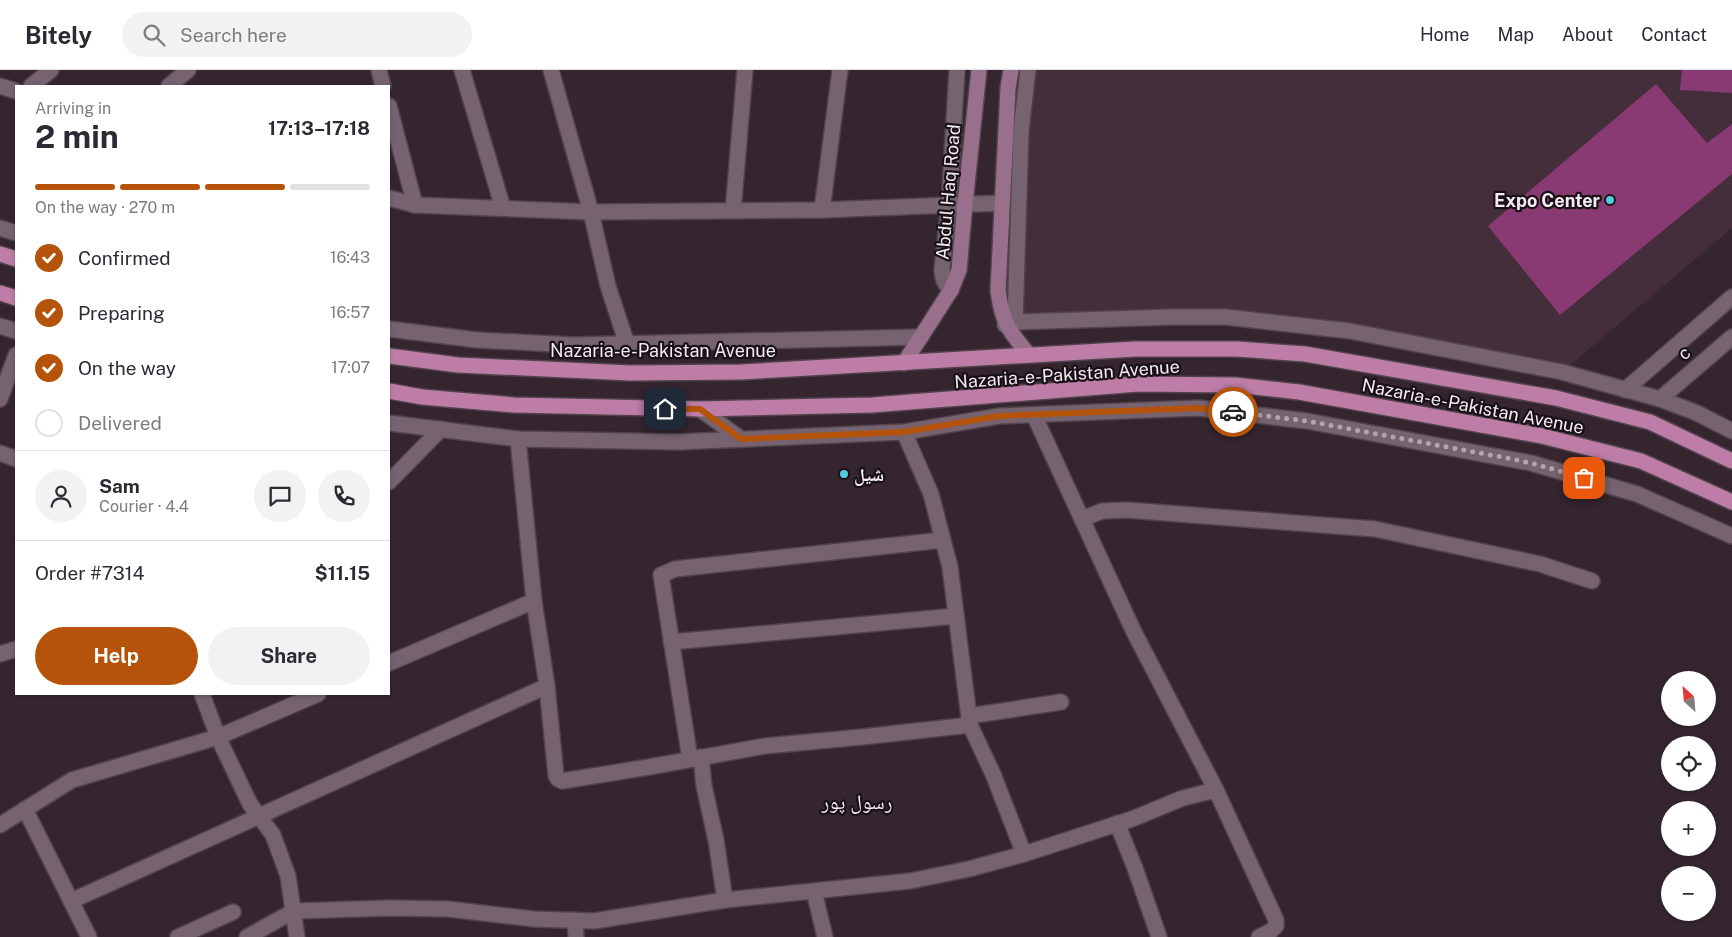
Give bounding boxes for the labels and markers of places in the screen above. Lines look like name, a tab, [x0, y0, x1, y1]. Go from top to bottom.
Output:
place label: Expo Center	[1494, 190, 1601, 211]
marker: Expo Center	[1604, 194, 1616, 206]
pin	[644, 388, 686, 430]
pin	[1563, 457, 1605, 499]
place label: شیل	[854, 464, 884, 486]
marker: شیل	[838, 468, 850, 480]

